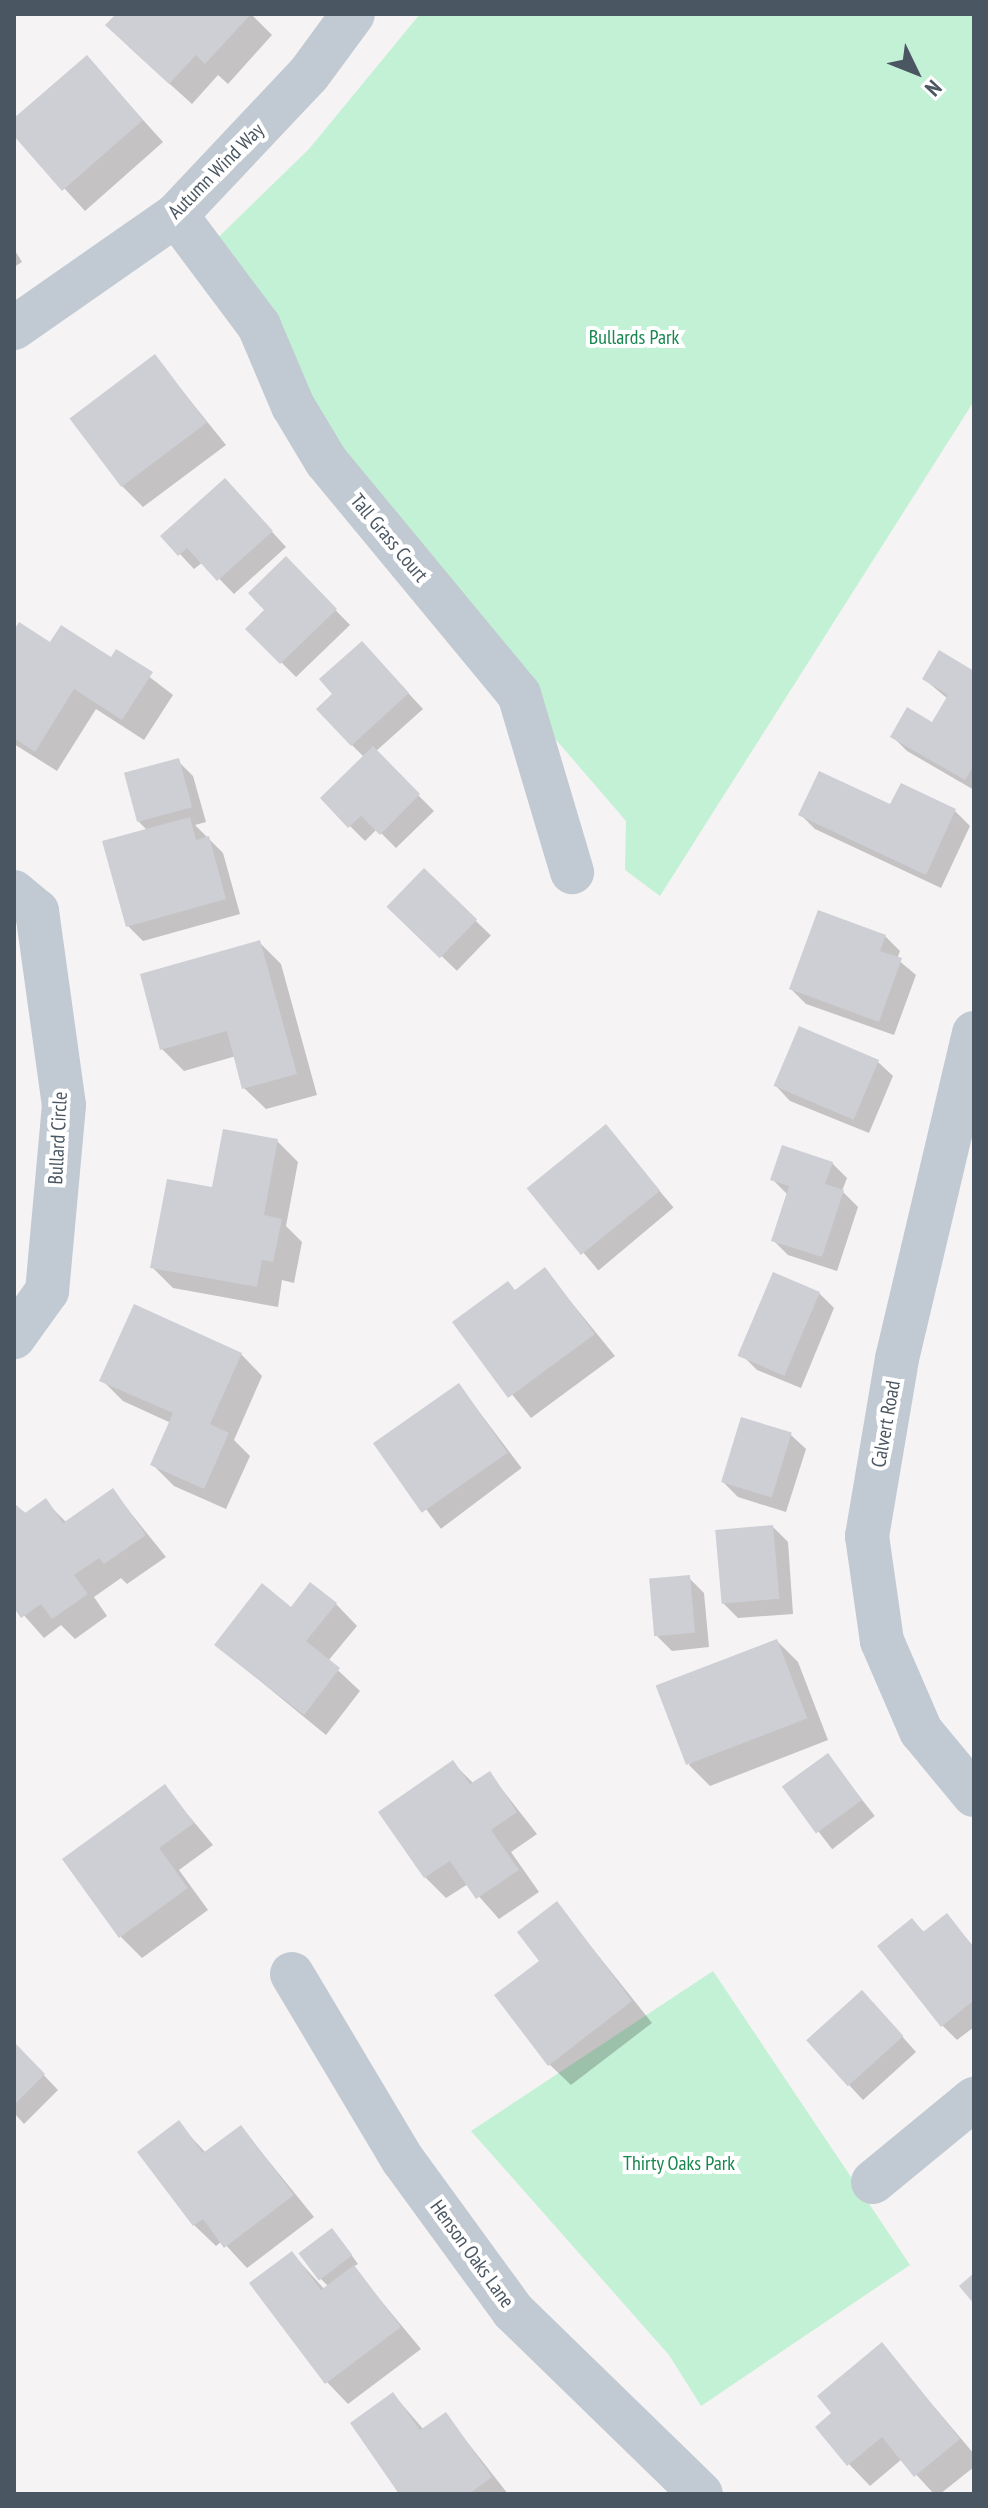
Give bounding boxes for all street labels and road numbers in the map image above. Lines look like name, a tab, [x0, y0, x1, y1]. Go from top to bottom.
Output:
street label: Autumn Wind Way	[163, 118, 269, 224]
street label: Tall Grass Court	[345, 489, 433, 587]
street label: Bullard Circle	[44, 1091, 72, 1185]
street label: Calvert Road	[867, 1379, 905, 1469]
street label: Henson Oaks Lane	[425, 2196, 519, 2312]

